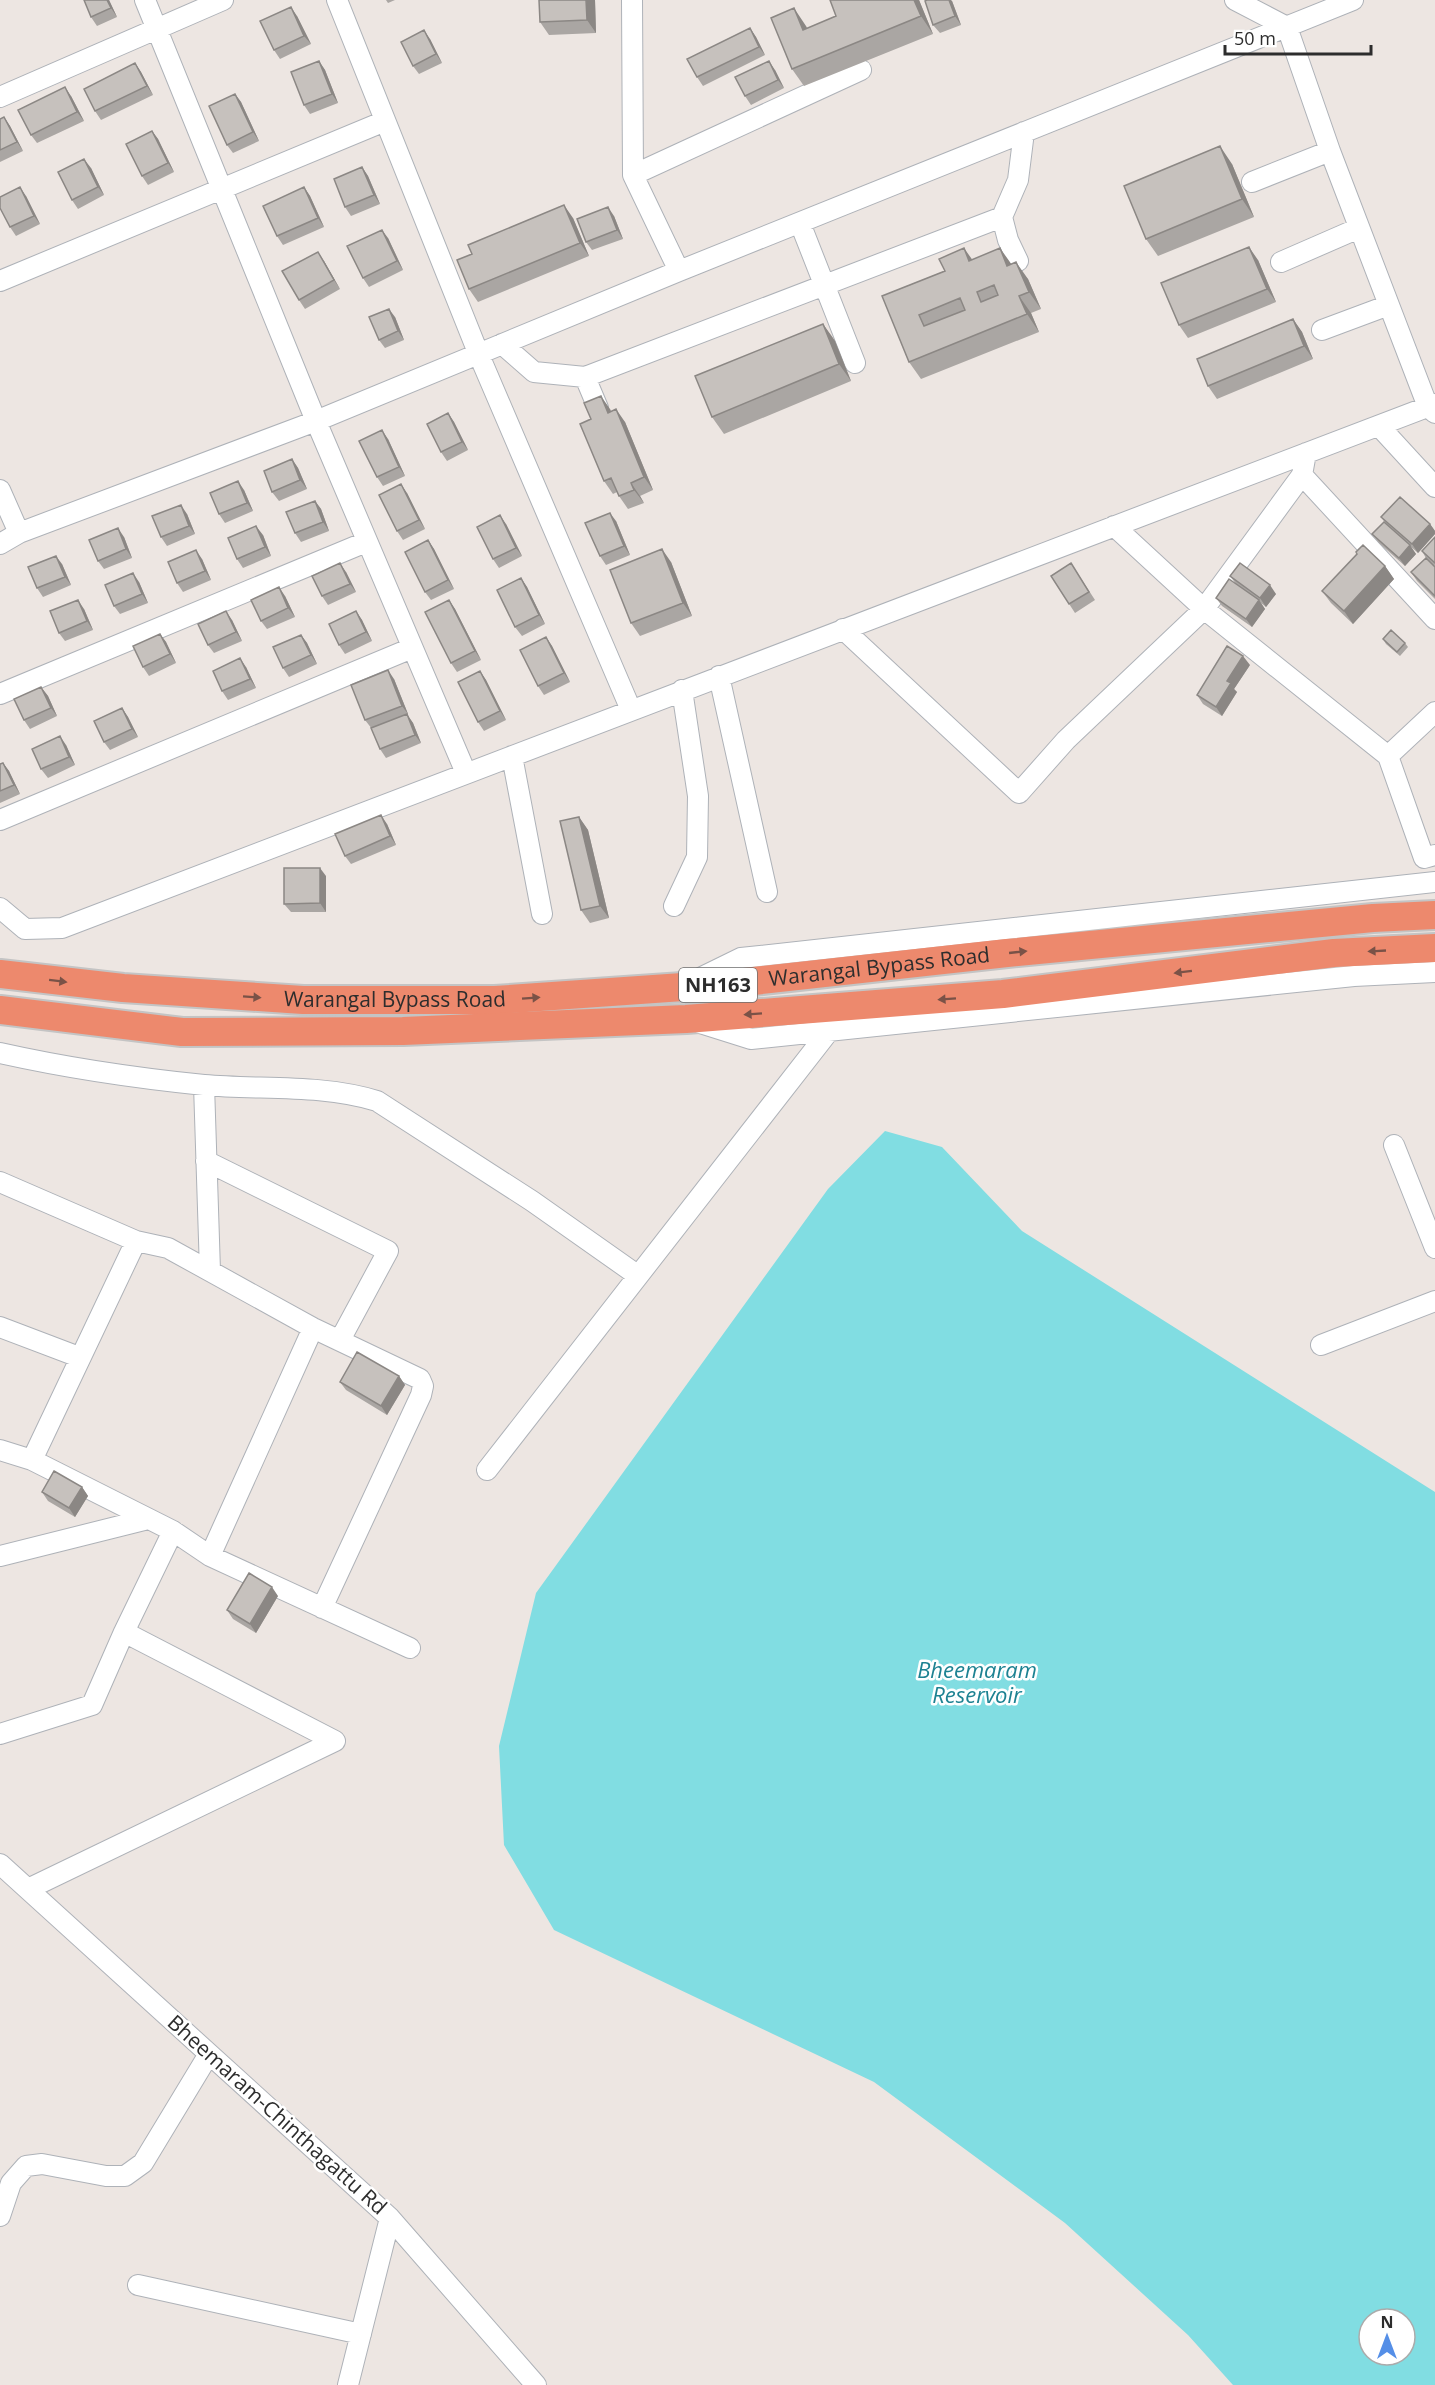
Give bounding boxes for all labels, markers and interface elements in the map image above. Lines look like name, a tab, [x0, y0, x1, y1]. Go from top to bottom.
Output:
scale bar	[1225, 18, 1370, 56]
text: 50 m	[1234, 26, 1276, 50]
street label: Warangal Bypass Road	[767, 940, 991, 992]
one-way arrow	[1367, 946, 1386, 955]
one-way arrow	[1008, 947, 1027, 957]
one-way arrow	[1173, 967, 1192, 976]
road number: NH163	[679, 968, 757, 1002]
one-way arrow	[49, 976, 68, 985]
street label: Warangal Bypass Road	[283, 984, 507, 1013]
one-way arrow	[243, 992, 262, 1001]
one-way arrow	[522, 993, 541, 1002]
one-way arrow	[938, 994, 957, 1003]
one-way arrow	[743, 1009, 762, 1019]
water label: Bheemaram Reservoir	[917, 1654, 1037, 1709]
street label: Bheemaram-Chinthagattu Rd	[162, 2008, 393, 2220]
north arrow	[1357, 2307, 1417, 2367]
text: N	[1380, 2311, 1394, 2333]

